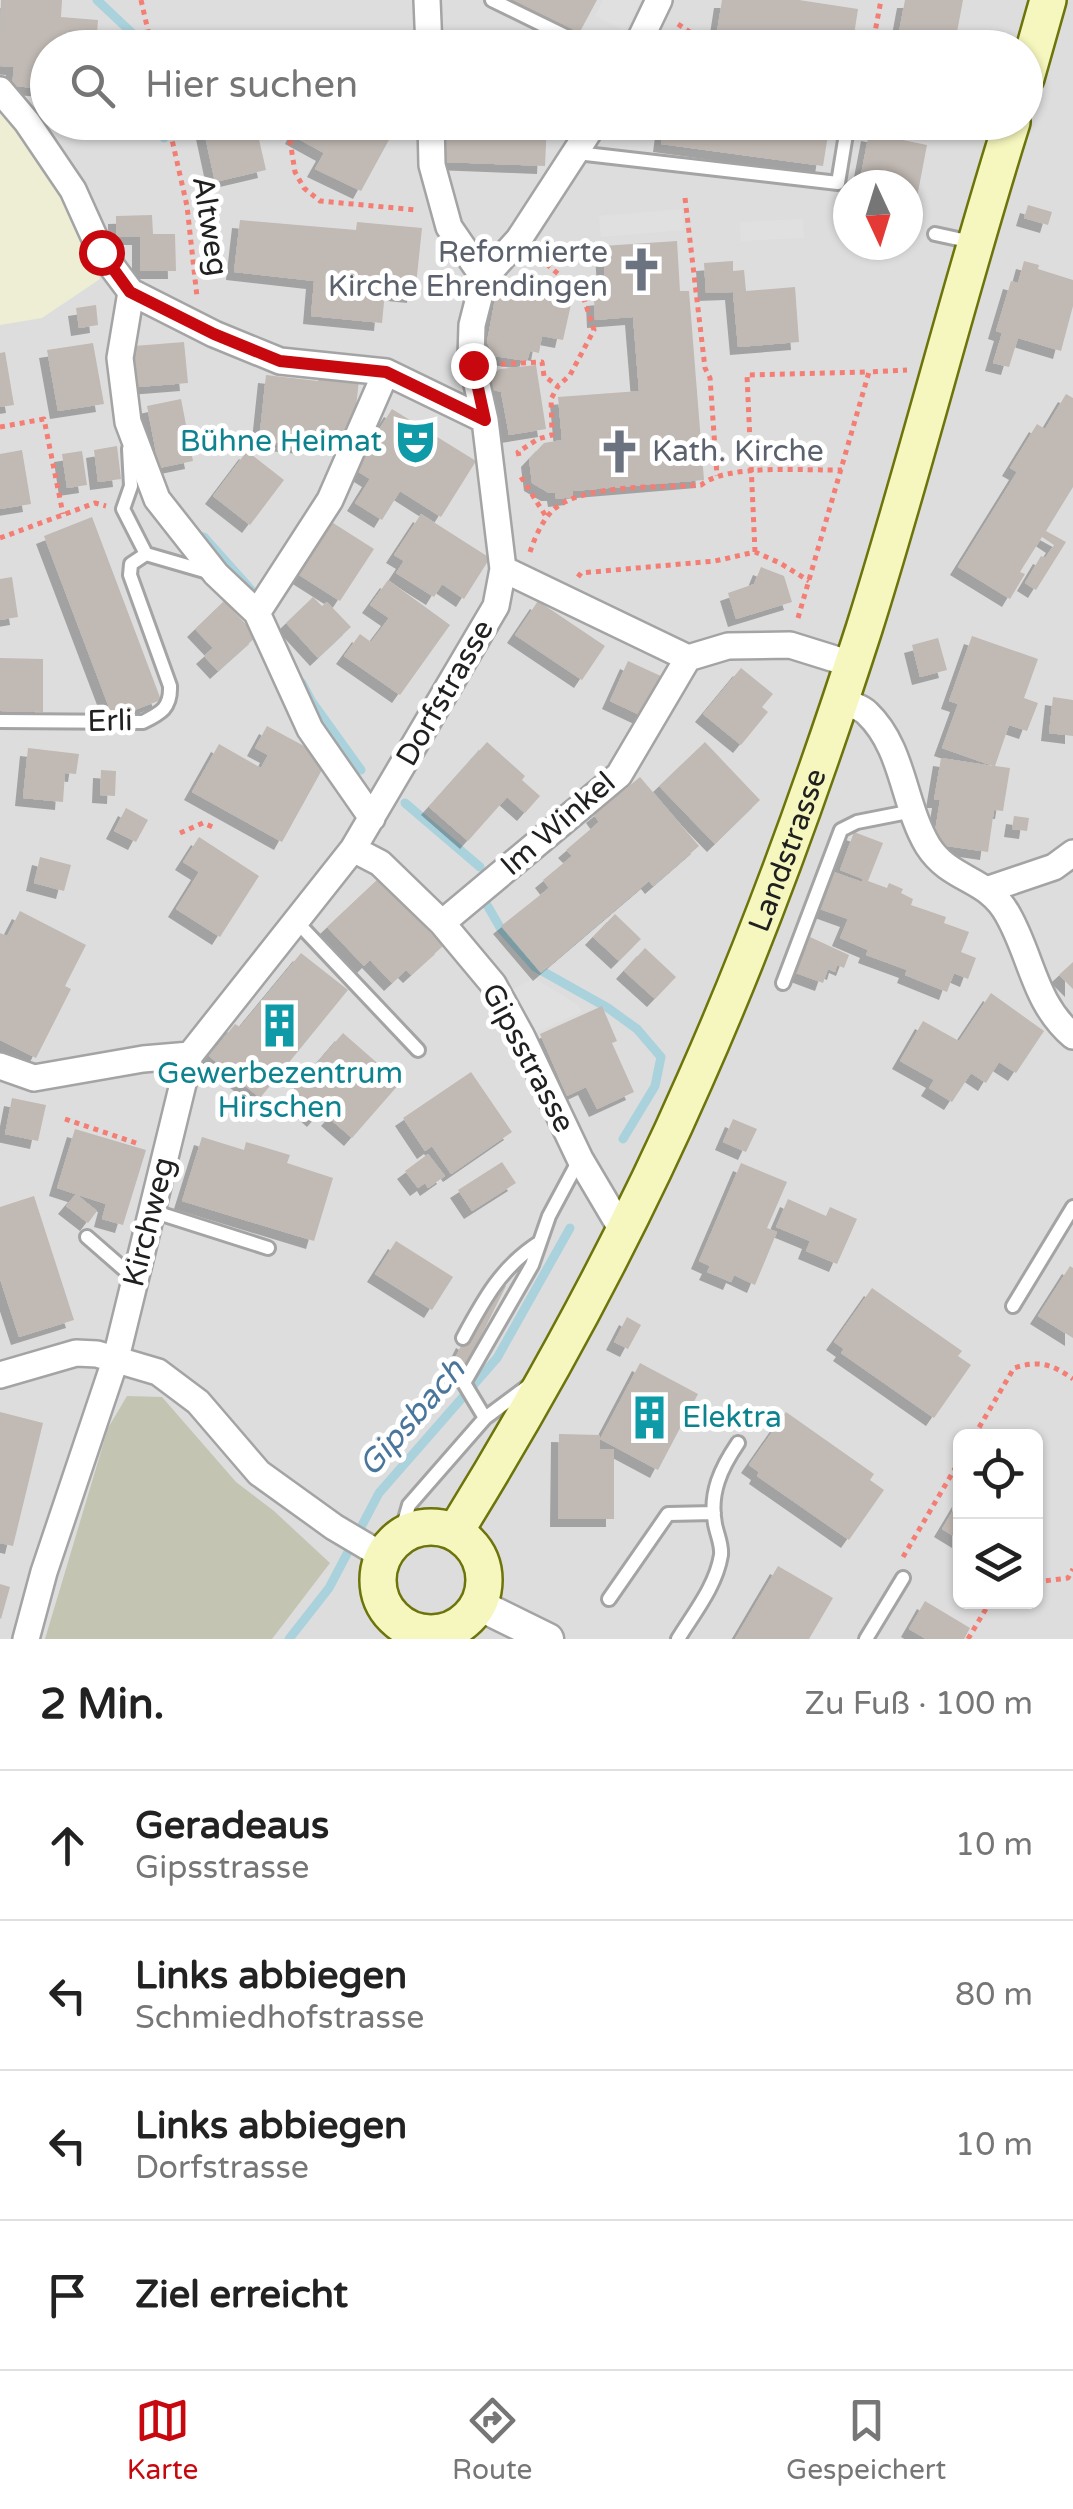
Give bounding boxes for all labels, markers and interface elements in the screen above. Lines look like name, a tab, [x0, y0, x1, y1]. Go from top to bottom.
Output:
search box	[30, 30, 1043, 140]
icon: search	[65, 58, 120, 113]
text: Hier suchen	[145, 62, 358, 108]
north arrow	[833, 170, 923, 260]
street label: Altweg	[184, 173, 236, 279]
route start	[79, 230, 125, 276]
place label: Reformierte Kirche Ehrendingen	[328, 234, 608, 305]
church icon: Reformierte Kirche Ehrendingen	[617, 245, 665, 293]
route end	[451, 343, 497, 389]
theatre icon: Bühne Heimat	[391, 417, 439, 465]
place label: Bühne Heimat	[180, 423, 382, 460]
church icon: Kath. Kirche	[595, 427, 643, 475]
place label: Kath. Kirche	[652, 433, 824, 470]
street label: Dorfstrasse	[388, 613, 502, 773]
street label: Erli	[87, 702, 133, 740]
street label: Im Winkel	[493, 764, 623, 884]
street label: Landstrasse	[740, 764, 834, 937]
street label: Gipsstrasse	[473, 977, 583, 1139]
building icon: Gewerbezentrum Hirschen	[256, 1002, 304, 1050]
place label: Gewerbezentrum Hirschen	[157, 1055, 403, 1126]
street label: Kirchweg	[115, 1153, 183, 1291]
water label: Gipsbach	[351, 1351, 474, 1484]
building icon: Elektra	[625, 1393, 673, 1441]
place label: Elektra	[682, 1399, 782, 1436]
map controls	[953, 1429, 1043, 1609]
button: locate	[953, 1429, 1043, 1519]
button: layers	[953, 1519, 1043, 1609]
text: 2 Min.	[40, 1679, 164, 1730]
text: Zu Fuß · 100 m	[805, 1685, 1033, 1723]
text: Geradeaus	[135, 1803, 329, 1849]
icon: ahead	[40, 1818, 95, 1873]
text: 10 m	[955, 1826, 1033, 1864]
text: Gipsstrasse	[135, 1849, 309, 1887]
text: Links abbiegen	[135, 1953, 407, 1999]
icon: left	[40, 1968, 95, 2023]
text: 80 m	[955, 1976, 1033, 2014]
text: Schmiedhofstrasse	[135, 1999, 424, 2037]
text: Links abbiegen	[135, 2103, 407, 2149]
icon: left	[40, 2118, 95, 2173]
text: 10 m	[955, 2126, 1033, 2164]
text: Dorfstrasse	[135, 2149, 309, 2187]
icon: arrive	[40, 2268, 95, 2323]
text: Ziel erreicht	[135, 2272, 348, 2318]
tab: Karte	[127, 2393, 198, 2487]
tab: Route	[452, 2393, 532, 2487]
tab: Gespeichert	[786, 2393, 946, 2487]

